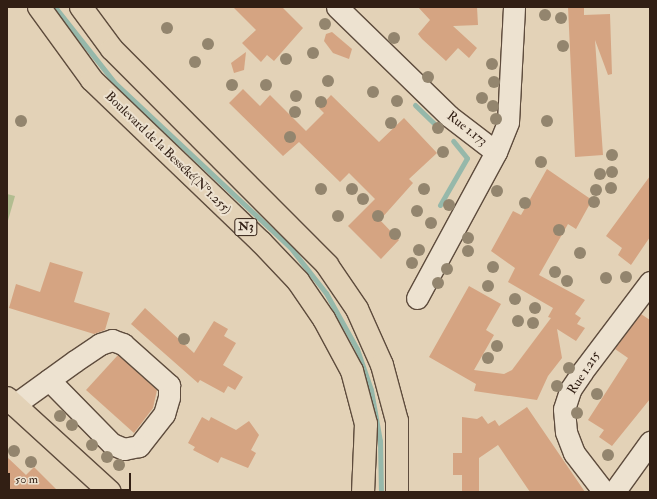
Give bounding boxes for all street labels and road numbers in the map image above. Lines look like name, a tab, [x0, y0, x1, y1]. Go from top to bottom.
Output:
street label: Boulevard de la Besséké(N°1.255)	[102, 89, 234, 217]
street label: Rue 1.173	[444, 108, 490, 150]
road number: N3	[234, 217, 258, 237]
street label: Rue 1.215	[564, 349, 604, 397]

